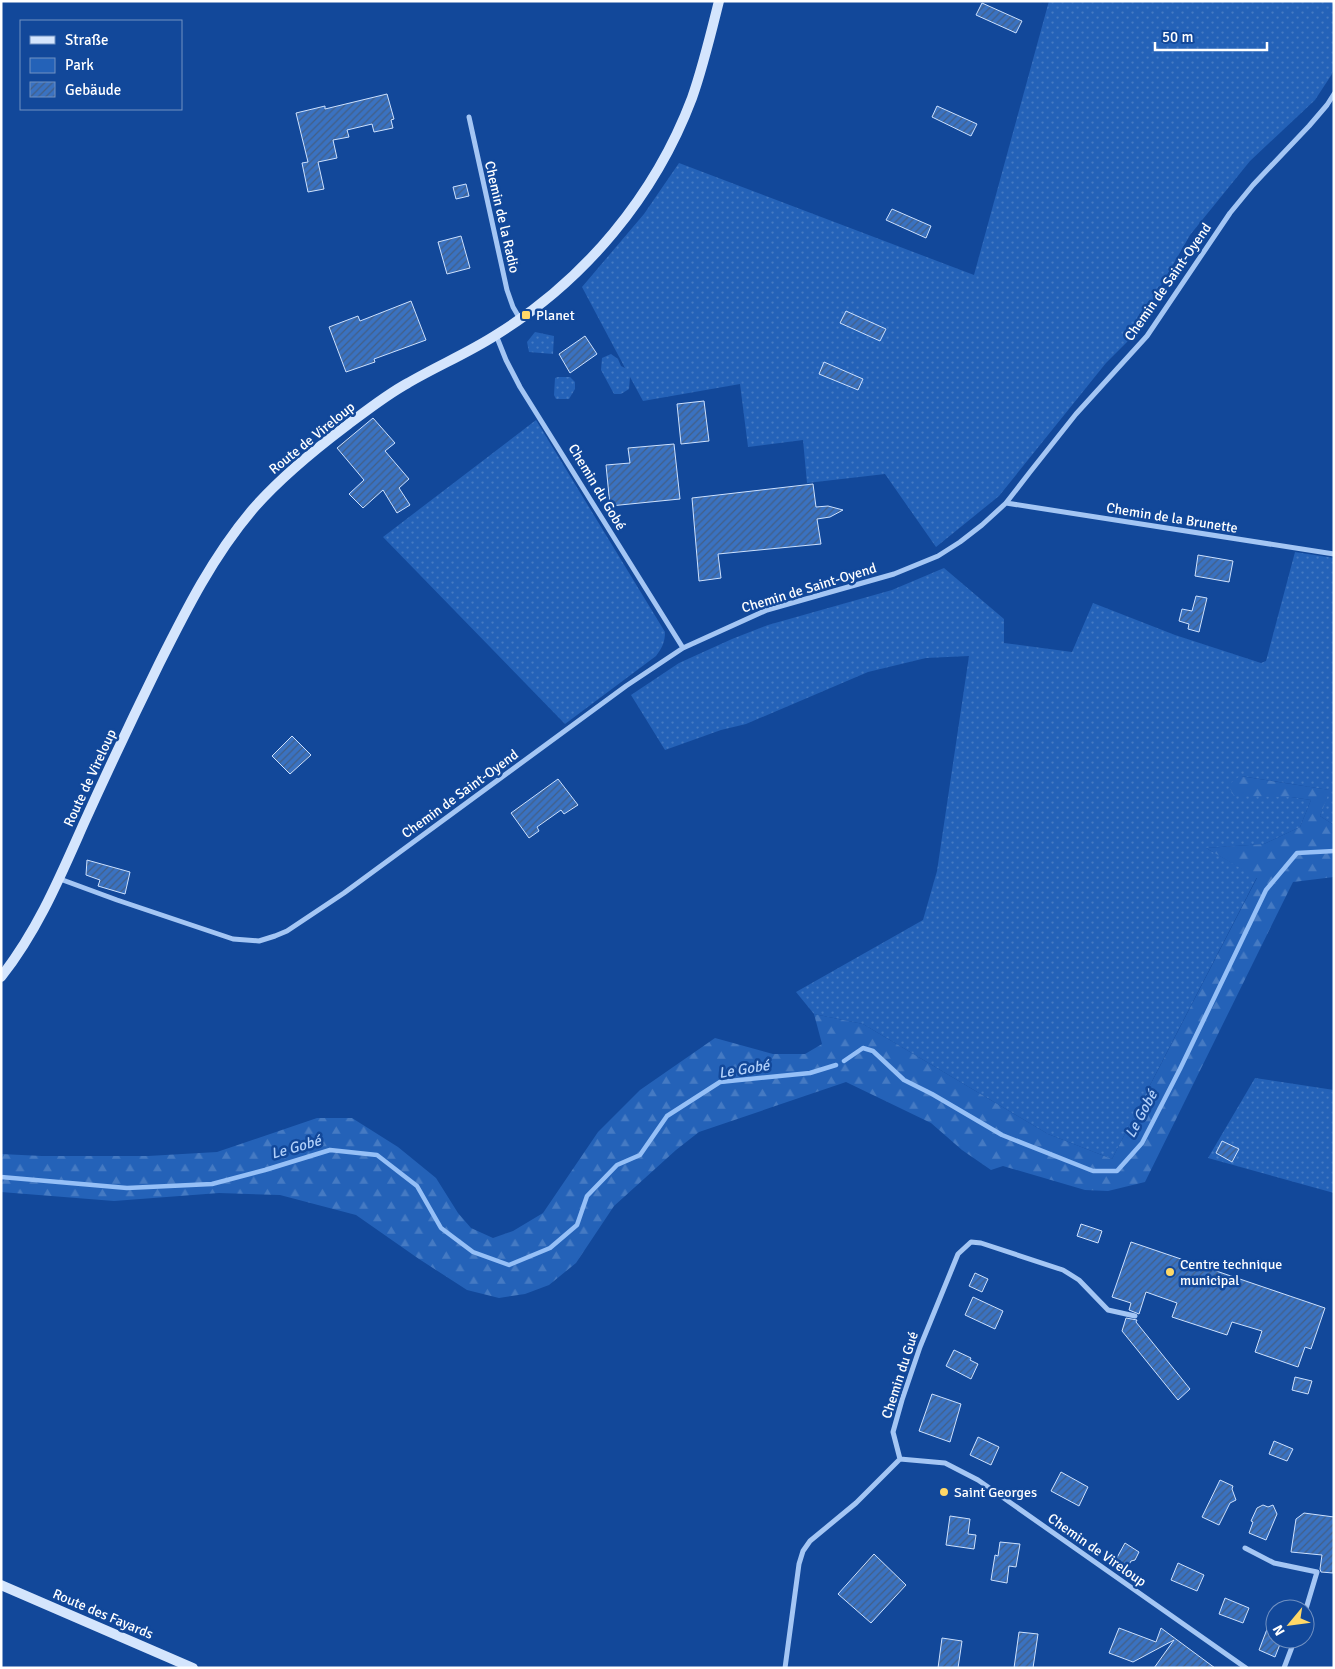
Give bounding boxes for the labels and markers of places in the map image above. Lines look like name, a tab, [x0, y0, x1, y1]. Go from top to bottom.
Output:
place label: Planet	[536, 307, 575, 324]
marker: Planet	[520, 309, 532, 321]
place label: Centre technique municipal	[1180, 1256, 1282, 1289]
marker: Centre technique municipal	[1164, 1266, 1176, 1278]
place label: Saint Georges	[954, 1484, 1037, 1501]
marker: Saint Georges	[938, 1486, 950, 1498]

